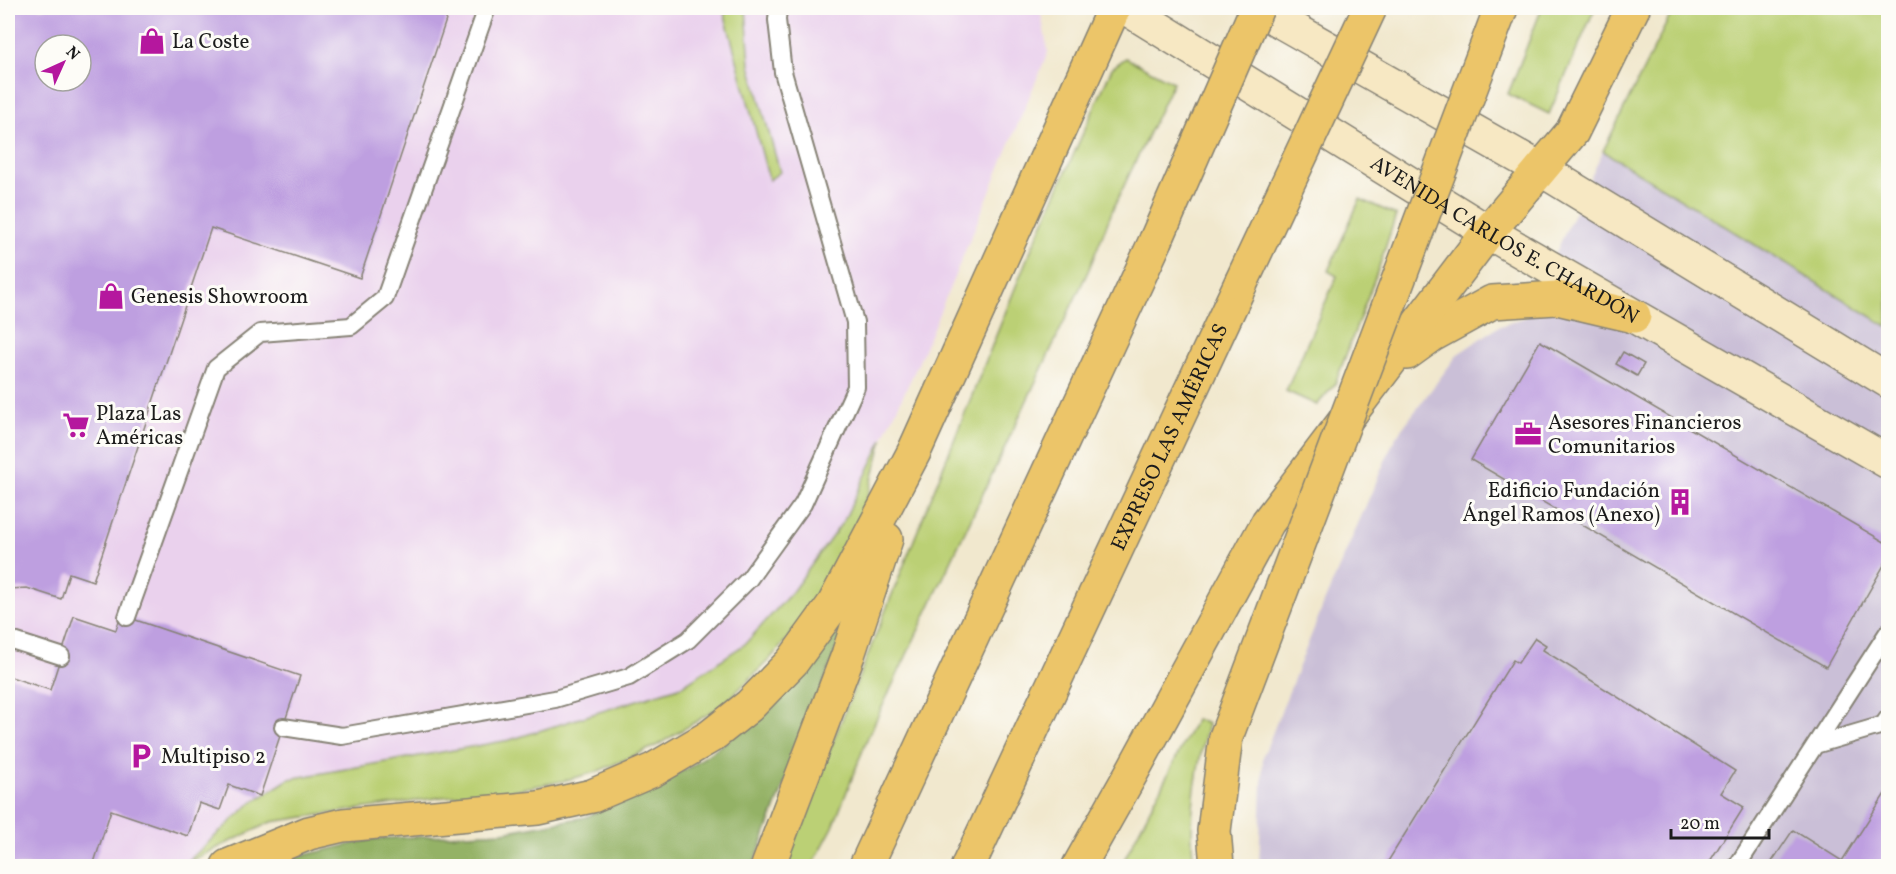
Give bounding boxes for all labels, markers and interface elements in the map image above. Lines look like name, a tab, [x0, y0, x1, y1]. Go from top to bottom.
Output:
shop icon: La Coste	[137, 26, 167, 56]
place label: La Coste	[172, 28, 249, 57]
north arrow	[33, 33, 93, 93]
text: N	[60, 42, 84, 66]
street label: AVENIDA CARLOS E. CHARDÓN	[1364, 150, 1644, 332]
shop icon: Genesis Showroom	[96, 281, 126, 311]
place label: Genesis Showroom	[131, 283, 308, 312]
street label: EXPRESO LAS AMÉRICAS	[1105, 319, 1236, 556]
place label: Plaza Las Américas	[96, 400, 183, 453]
place label: Asesores Financieros Comunitarios	[1548, 409, 1741, 462]
supermarket icon: Plaza Las Américas	[61, 410, 91, 440]
office icon: Asesores Financieros Comunitarios	[1513, 419, 1543, 449]
place label: Edificio Fundación Ángel Ramos (Anexo)	[1463, 477, 1660, 530]
building icon: Edificio Fundación Ángel Ramos (Anexo)	[1665, 487, 1695, 517]
parking icon: Multipiso 2	[126, 741, 156, 771]
place label: Multipiso 2	[161, 743, 266, 772]
scale bar	[1671, 802, 1768, 840]
text: 20 m	[1680, 812, 1720, 837]

